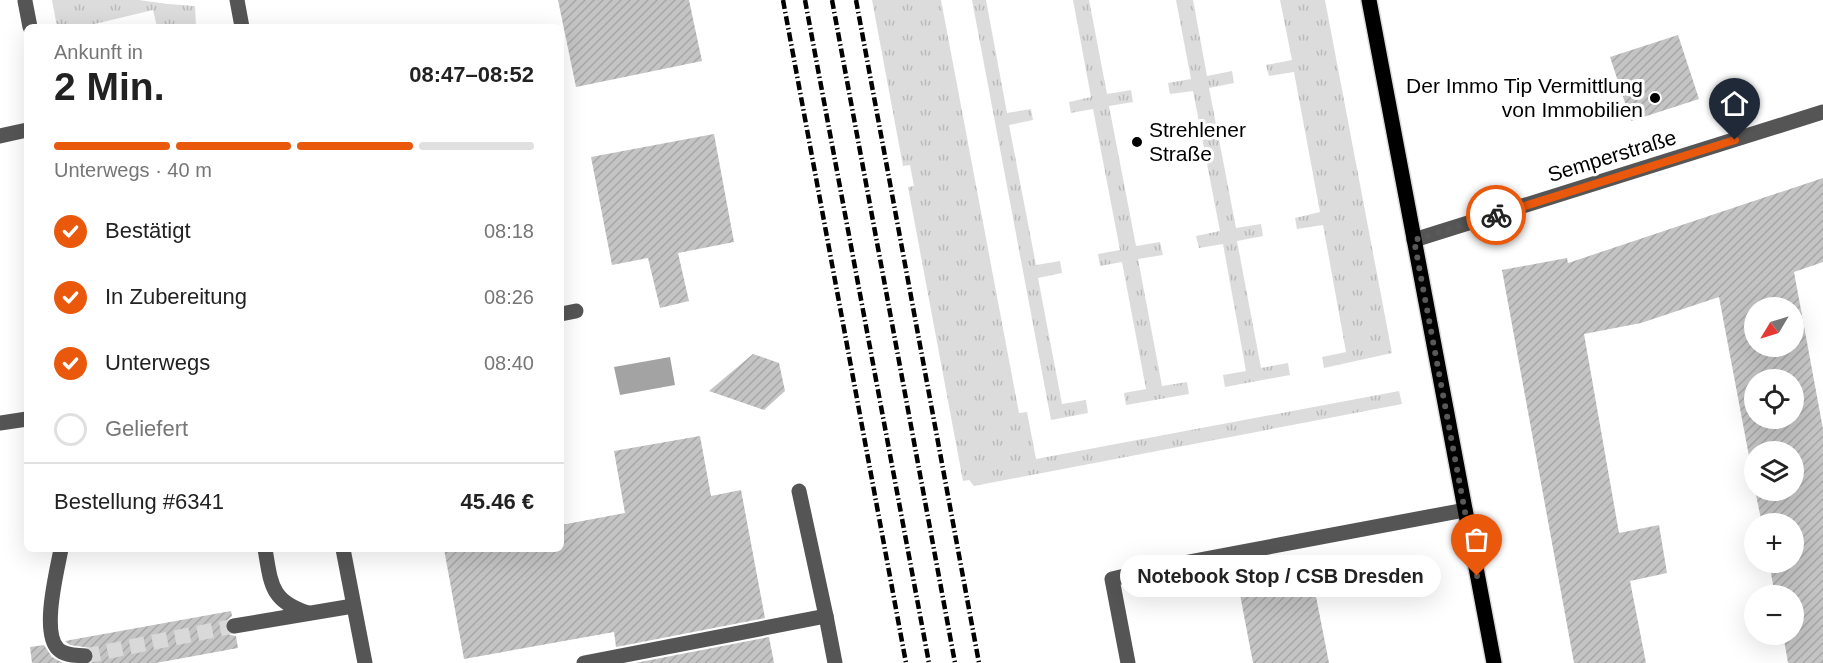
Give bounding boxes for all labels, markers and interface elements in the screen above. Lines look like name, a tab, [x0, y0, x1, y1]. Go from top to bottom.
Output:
text: Ankunft in	[54, 41, 143, 63]
text: 08:47–08:52	[409, 62, 534, 87]
text: 2 Min.	[54, 65, 165, 108]
place label: Der Immo Tip Vermittlung von Immobilien	[1406, 74, 1643, 121]
pin	[1709, 78, 1760, 140]
icon: home	[1718, 87, 1751, 120]
marker: Der Immo Tip Vermittlung von Immobilien	[1648, 91, 1662, 105]
place label: Strehlener Straße	[1149, 118, 1246, 165]
street label: Semperstraße	[1545, 125, 1679, 186]
marker: Strehlener Straße	[1130, 135, 1144, 149]
text: Unterwegs · 40 m	[54, 159, 212, 181]
courier	[1466, 185, 1526, 245]
icon: bike	[1480, 199, 1513, 232]
icon: check	[54, 215, 87, 248]
text: Bestätigt	[105, 218, 191, 243]
text: 08:18	[484, 220, 534, 242]
icon: check	[54, 281, 87, 314]
text: In Zubereitung	[105, 284, 247, 309]
text: 08:26	[484, 286, 534, 308]
north arrow	[1744, 297, 1804, 357]
map controls	[1744, 297, 1804, 645]
icon: check	[54, 347, 87, 380]
text: Unterwegs	[105, 350, 210, 375]
text: 08:40	[484, 352, 534, 374]
button: locate	[1744, 369, 1804, 429]
text: Geliefert	[105, 416, 188, 441]
button: layers	[1744, 441, 1804, 501]
text: Bestellung #6341	[54, 489, 224, 514]
text: 45.46 €	[461, 489, 534, 514]
button: +	[1744, 513, 1804, 573]
pin	[1451, 514, 1502, 576]
icon: bag	[1460, 523, 1493, 556]
callout: Notebook Stop / CSB Dresden	[1120, 555, 1441, 597]
text: Notebook Stop / CSB Dresden	[1137, 565, 1424, 587]
button: −	[1744, 585, 1804, 645]

